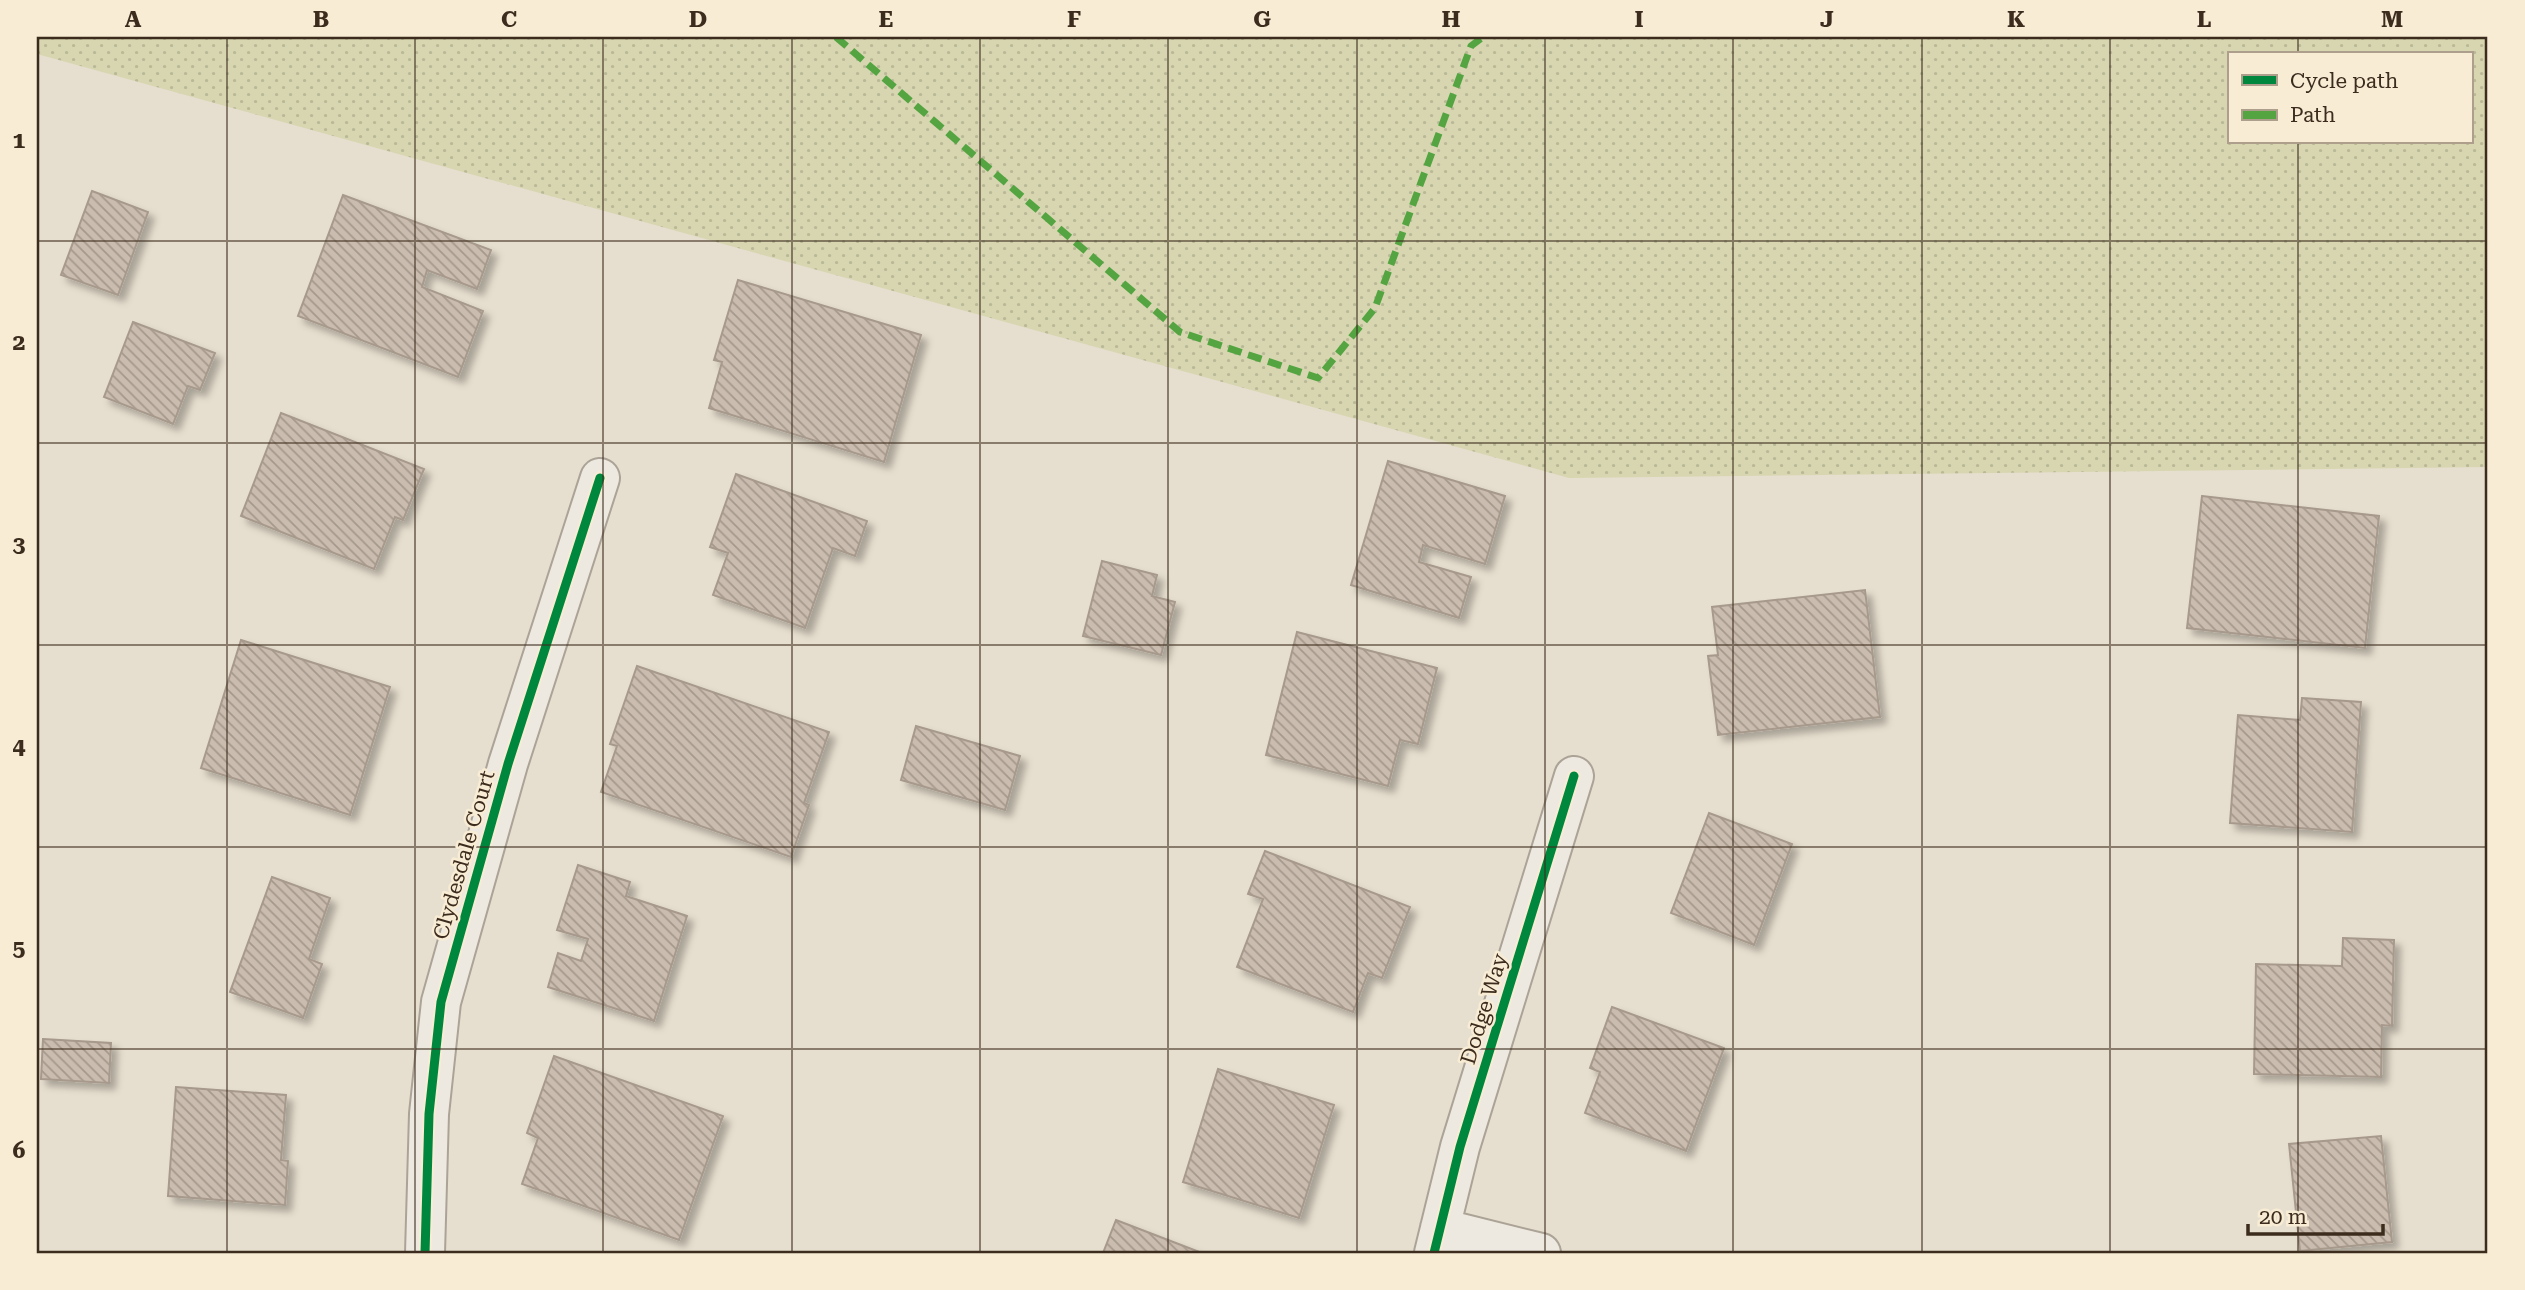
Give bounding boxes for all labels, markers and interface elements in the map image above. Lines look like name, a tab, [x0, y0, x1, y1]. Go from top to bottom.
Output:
text: A	[125, 6, 142, 33]
text: B	[313, 6, 329, 33]
text: C	[501, 6, 517, 33]
text: D	[689, 6, 707, 33]
text: E	[879, 6, 893, 33]
text: F	[1067, 6, 1081, 33]
text: G	[1253, 6, 1271, 33]
text: H	[1442, 6, 1461, 33]
text: I	[1634, 6, 1644, 33]
text: J	[1820, 6, 1834, 33]
text: K	[2007, 6, 2025, 33]
text: L	[2197, 6, 2211, 33]
text: M	[2381, 6, 2403, 33]
legend	[2228, 52, 2472, 144]
text: Cycle path	[2290, 69, 2399, 93]
text: Path	[2290, 103, 2336, 127]
text: 1	[13, 127, 26, 154]
text: 2	[13, 329, 25, 356]
text: 3	[13, 531, 26, 558]
text: 4	[13, 733, 26, 760]
street label: Clydesdale Court	[428, 768, 500, 942]
text: 5	[13, 935, 26, 962]
street label: Dodge Way	[1456, 950, 1512, 1067]
text: 6	[13, 1137, 26, 1164]
scale bar	[2248, 1192, 2383, 1236]
text: 20 m	[2259, 1205, 2307, 1229]

